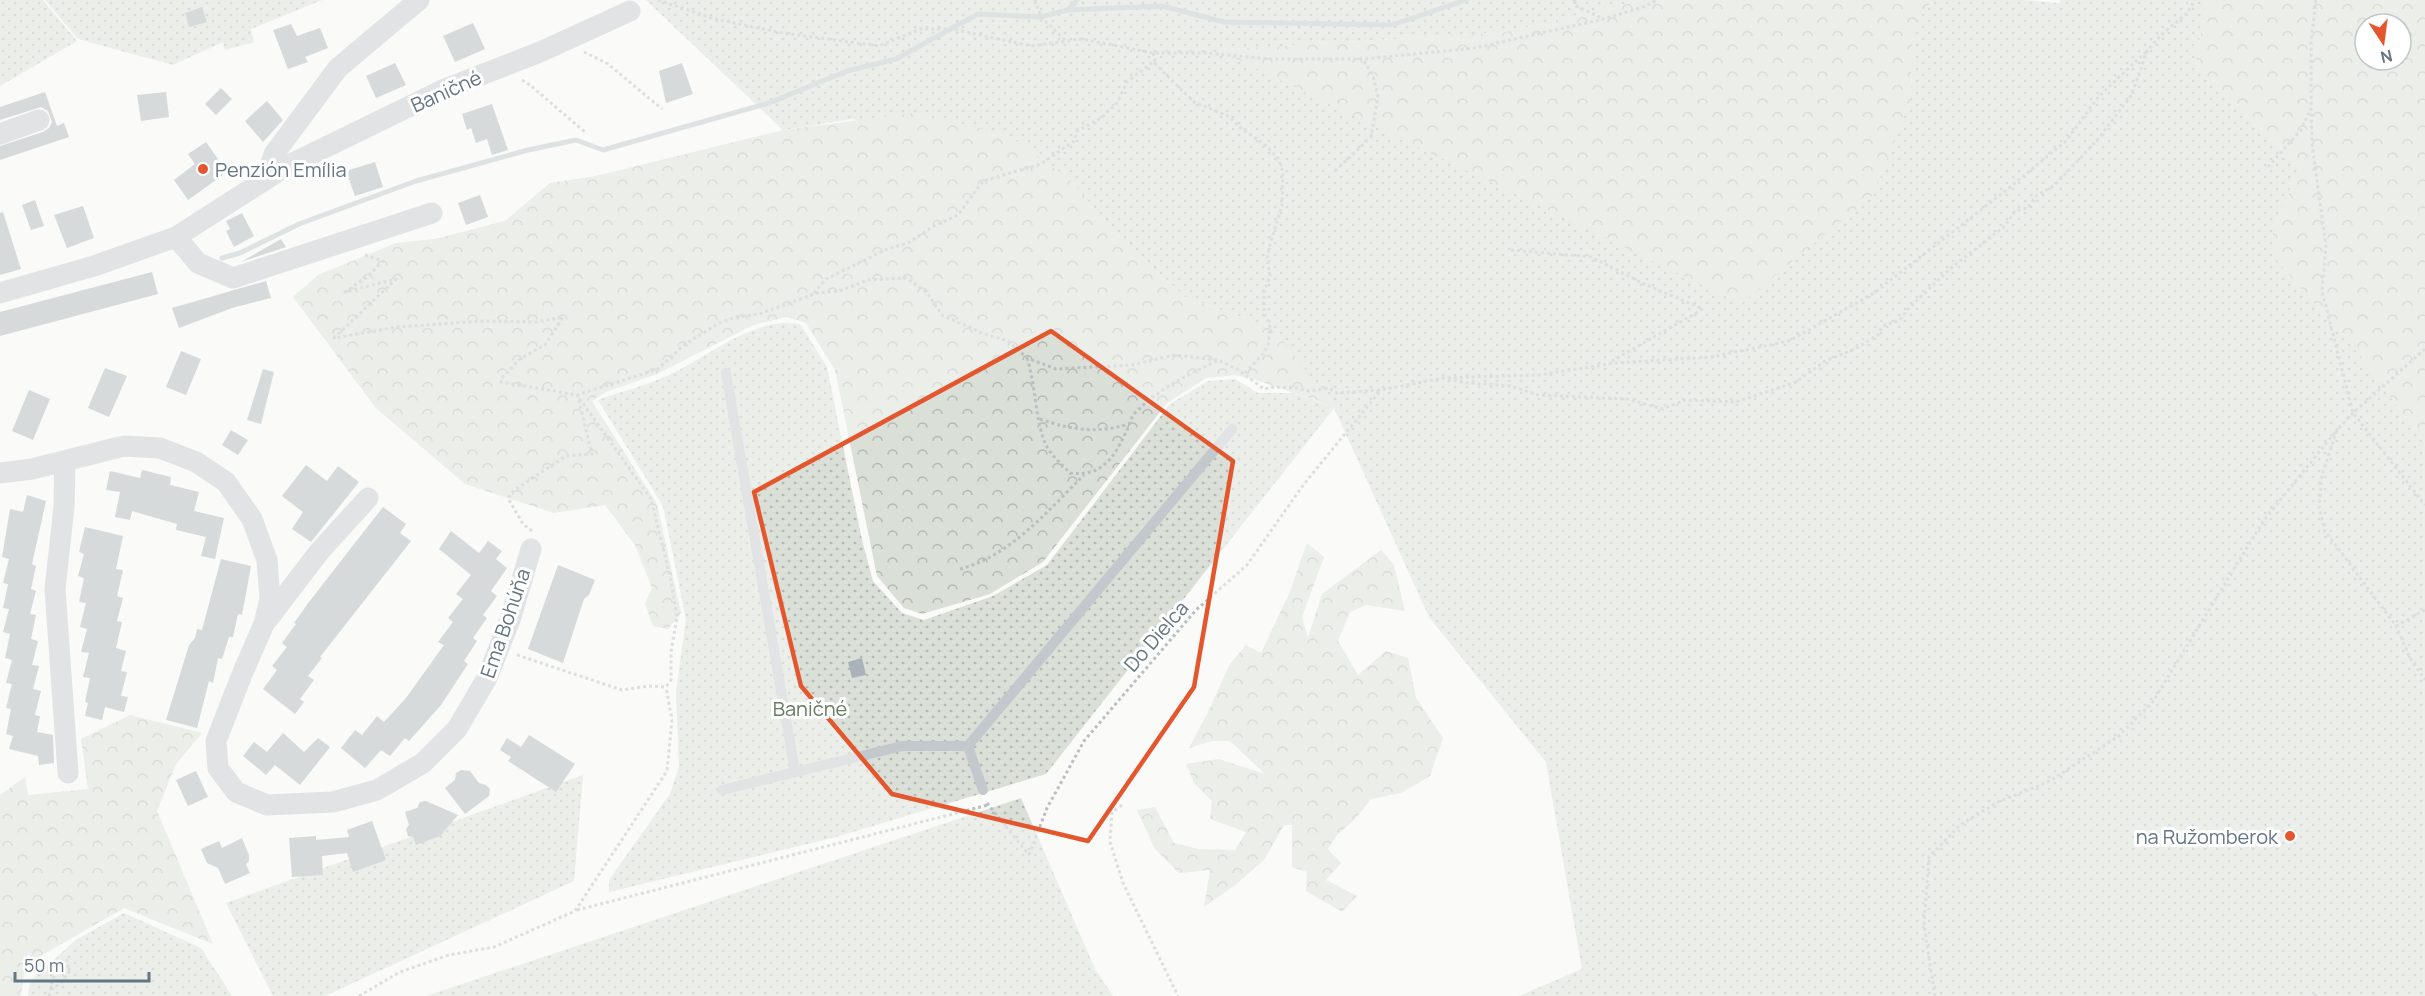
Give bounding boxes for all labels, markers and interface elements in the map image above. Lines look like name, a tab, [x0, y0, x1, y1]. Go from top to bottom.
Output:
north arrow	[2353, 12, 2413, 72]
text: N	[2378, 45, 2394, 69]
street label: Baničné	[406, 64, 486, 118]
place label: Penzión Emília	[215, 156, 347, 183]
marker: Penzión Emília	[196, 162, 210, 176]
street label: Ema Bohúňa	[474, 565, 536, 681]
street label: Do Dielca	[1118, 595, 1194, 677]
park label: Baničné	[773, 695, 847, 722]
place label: na Ružomberok	[2136, 823, 2279, 850]
marker: na Ružomberok	[2283, 829, 2297, 843]
scale bar	[15, 945, 148, 983]
text: 50 m	[24, 953, 64, 977]

